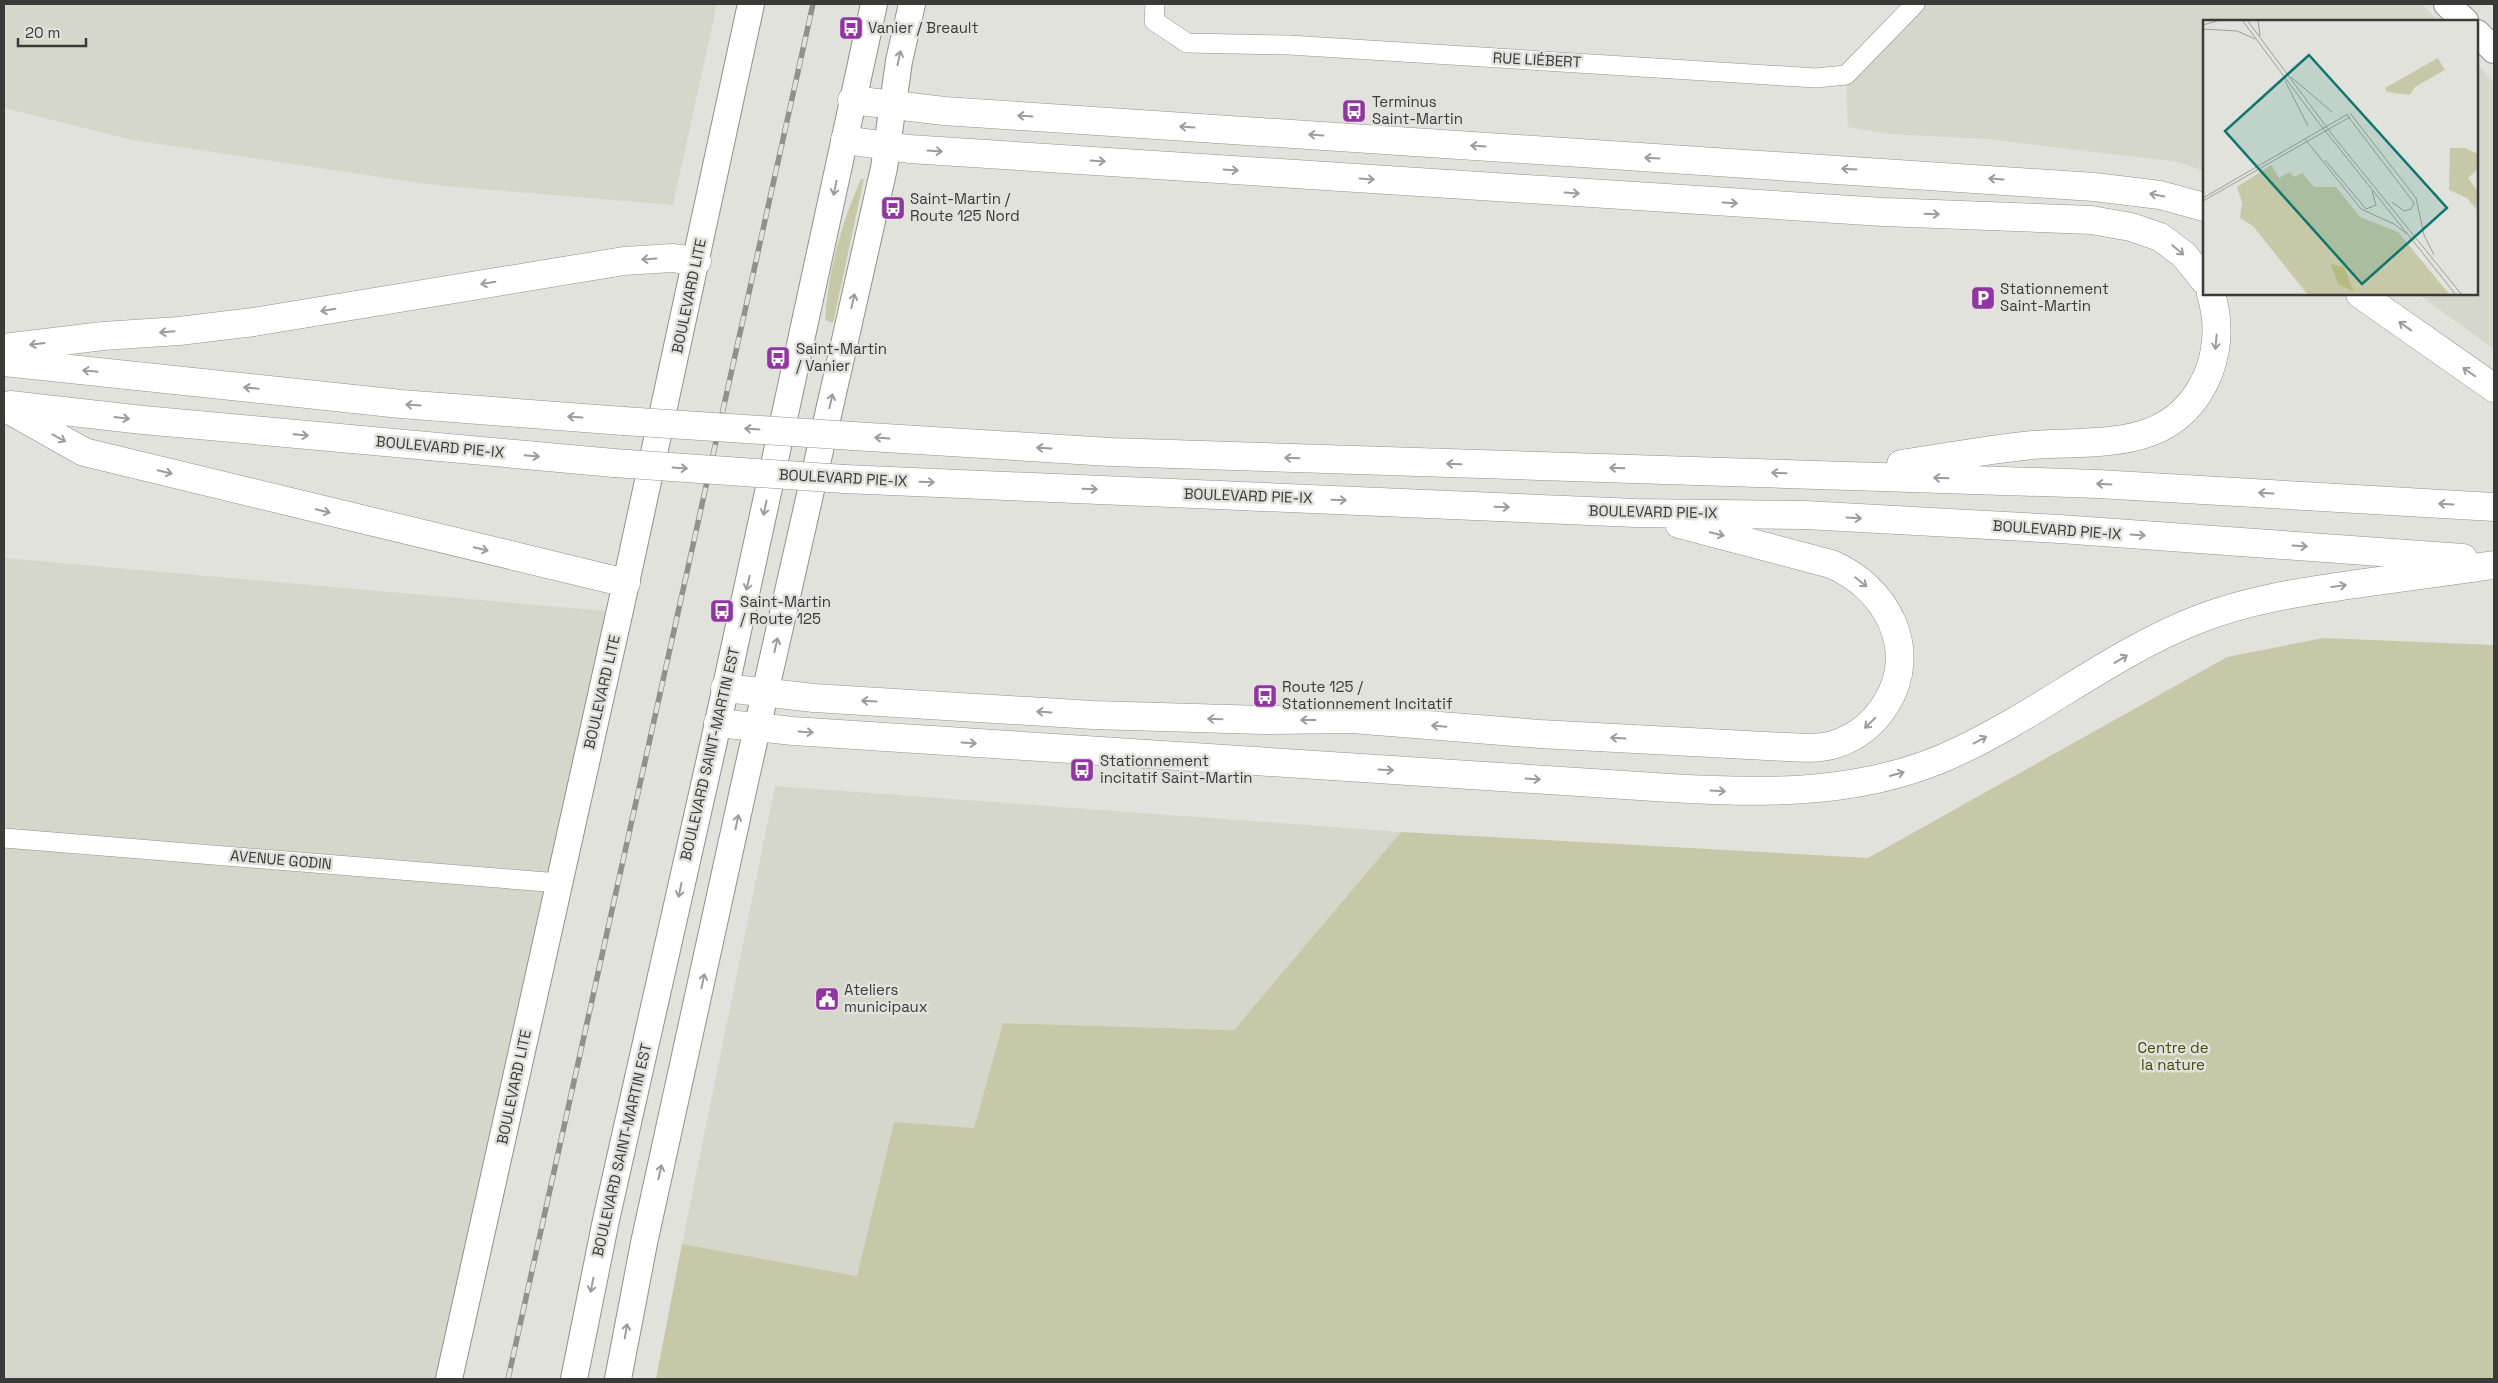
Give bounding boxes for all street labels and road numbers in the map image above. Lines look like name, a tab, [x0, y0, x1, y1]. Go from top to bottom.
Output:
street label: RUE LIÉBERT	[1492, 48, 1582, 71]
street label: BOULEVARD LITE	[667, 237, 710, 355]
street label: BOULEVARD PIE-IX	[375, 431, 505, 462]
street label: BOULEVARD PIE-IX	[778, 465, 908, 490]
street label: BOULEVARD PIE-IX	[1183, 484, 1313, 507]
street label: BOULEVARD PIE-IX	[1588, 501, 1718, 522]
street label: BOULEVARD PIE-IX	[1992, 516, 2122, 544]
street label: BOULEVARD LITE	[579, 633, 624, 751]
street label: BOULEVARD SAINT-MARTIN EST	[676, 645, 743, 862]
street label: AVENUE GODIN	[230, 846, 333, 873]
street label: BOULEVARD LITE	[492, 1028, 535, 1146]
street label: BOULEVARD SAINT-MARTIN EST	[588, 1041, 655, 1258]

